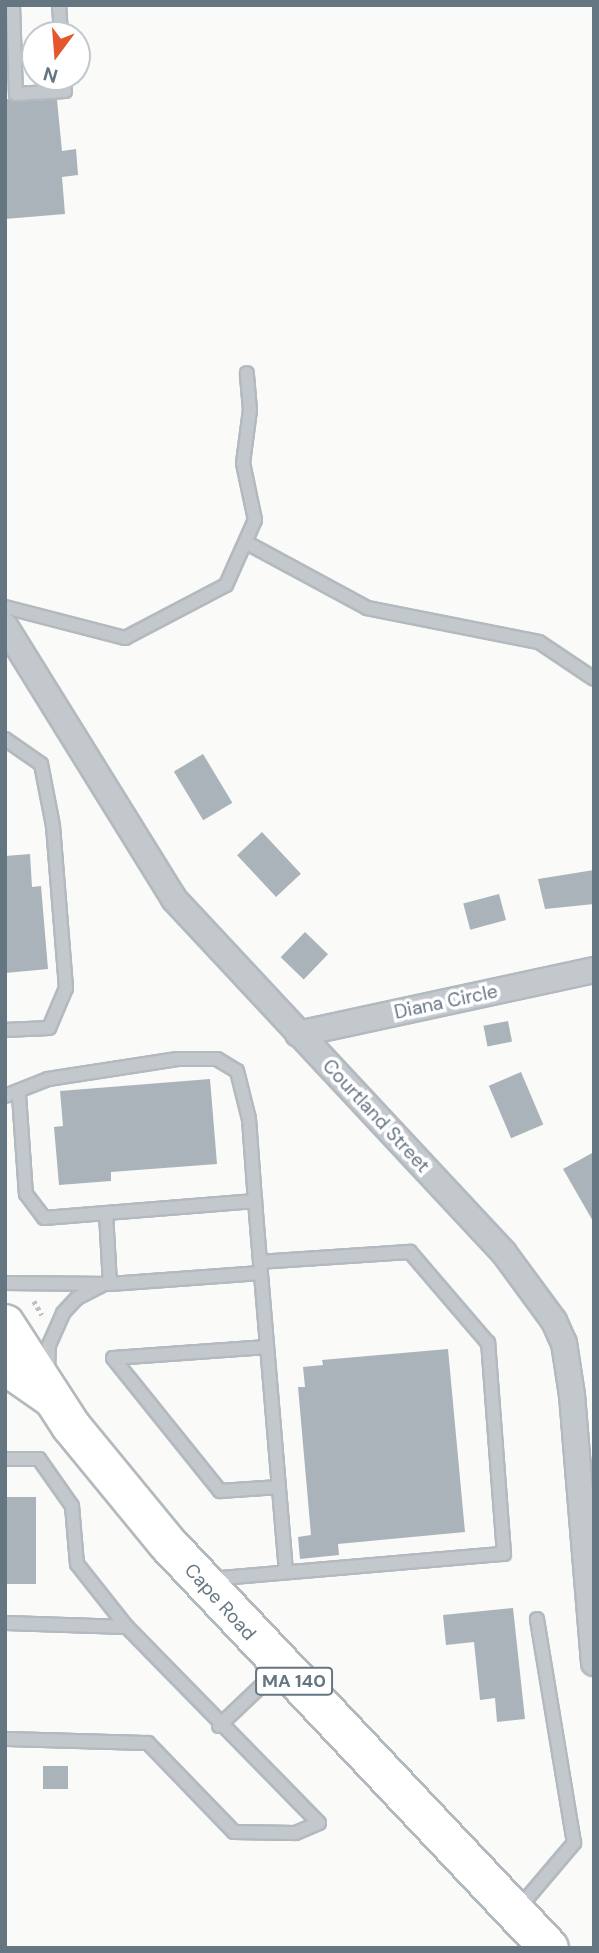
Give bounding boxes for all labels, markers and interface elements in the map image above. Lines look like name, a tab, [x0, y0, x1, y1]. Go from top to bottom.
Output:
north arrow	[21, 21, 91, 91]
text: N	[41, 61, 61, 89]
street label: Diana Circle	[392, 980, 500, 1024]
street label: Courtland Street	[318, 1055, 434, 1177]
street label: Cape Road	[179, 1559, 261, 1645]
road number: MA 140	[254, 1666, 334, 1696]

